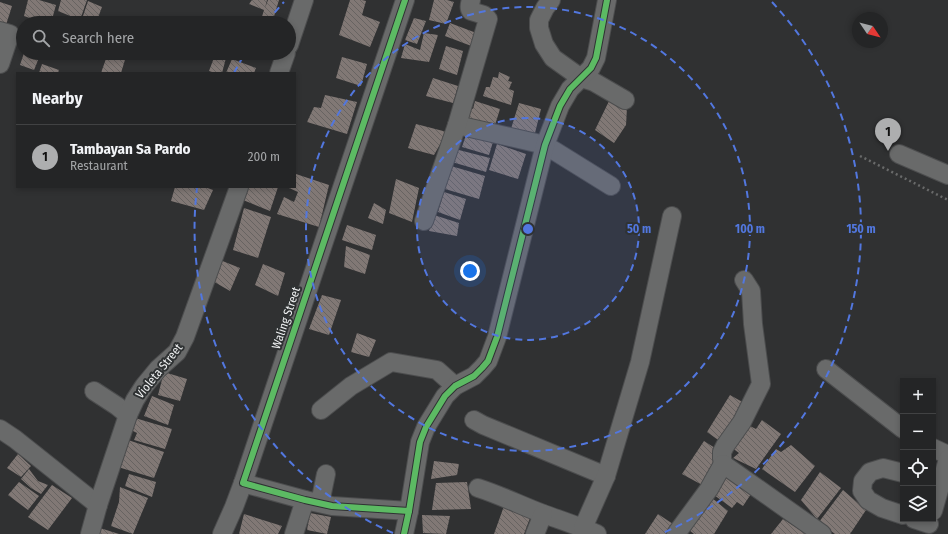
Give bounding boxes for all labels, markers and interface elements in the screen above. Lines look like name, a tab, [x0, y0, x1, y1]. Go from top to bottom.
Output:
north arrow	[852, 12, 888, 48]
search box	[16, 16, 296, 60]
icon: search	[30, 27, 52, 49]
text: Search here	[62, 29, 134, 47]
text: Nearby	[32, 88, 83, 109]
pin: 1	[875, 118, 901, 151]
text: Tambayan Sa Pardo	[70, 140, 191, 158]
text: 1	[42, 149, 48, 164]
text: 200 m	[248, 149, 280, 164]
text: Restaurant	[70, 158, 128, 173]
centre of rings	[521, 222, 535, 236]
text: 50 m	[627, 222, 651, 236]
text: 100 m	[735, 222, 765, 236]
text: 150 m	[846, 222, 876, 236]
your location	[460, 261, 480, 281]
street label: Waling Street	[269, 285, 303, 351]
street label: Violeta Street	[133, 341, 185, 401]
map controls	[900, 378, 936, 522]
button: +	[900, 378, 936, 414]
button: −	[900, 414, 936, 450]
button: locate	[900, 450, 936, 486]
button: layers	[900, 486, 936, 522]

